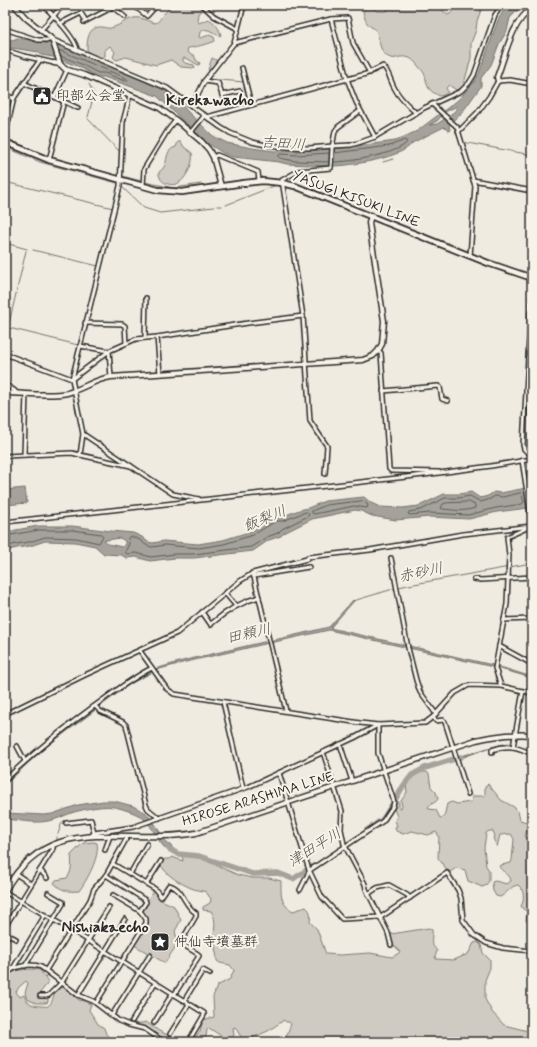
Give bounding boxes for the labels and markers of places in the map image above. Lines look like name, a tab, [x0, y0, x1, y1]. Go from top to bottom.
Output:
public building icon: 印部公会堂	[31, 85, 53, 107]
place label: 印部公会堂	[56, 87, 126, 105]
place icon: 仲仙寺墳墓群	[149, 931, 171, 953]
place label: 仲仙寺墳墓群	[174, 933, 258, 951]

